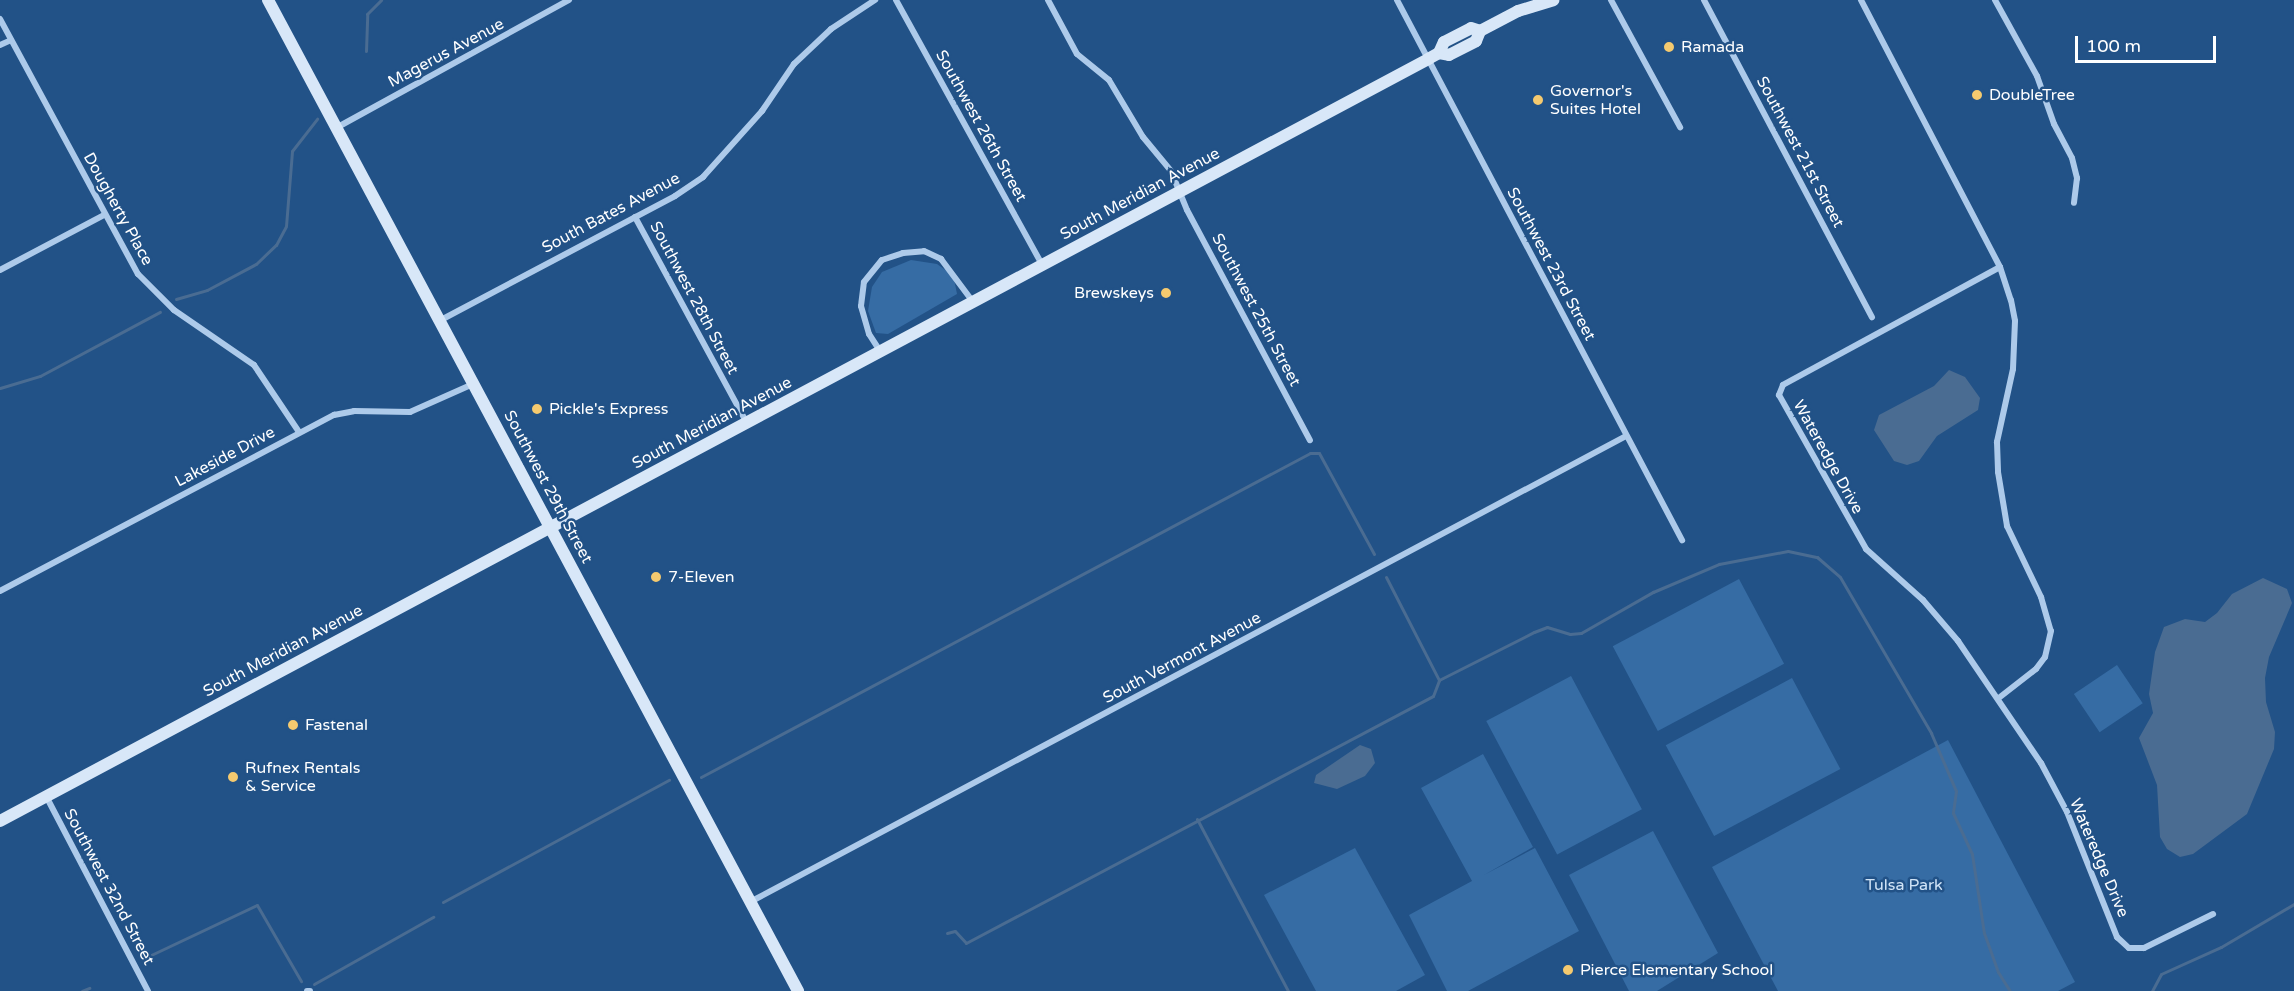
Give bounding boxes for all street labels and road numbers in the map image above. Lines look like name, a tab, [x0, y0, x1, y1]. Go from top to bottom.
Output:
street label: Magerus Avenue	[385, 14, 507, 92]
street label: Southwest 26th Street	[931, 47, 1031, 205]
street label: Southwest 21st Street	[1752, 73, 1848, 231]
street label: South Meridian Avenue	[1057, 144, 1223, 244]
street label: Dougherty Place	[79, 149, 157, 269]
street label: South Bates Avenue	[539, 169, 683, 257]
street label: Southwest 23rd Street	[1502, 184, 1600, 344]
street label: Southwest 28th Street	[646, 218, 742, 378]
street label: Southwest 25th Street	[1208, 230, 1304, 390]
street label: South Meridian Avenue	[629, 373, 795, 473]
street label: Wateredge Drive	[1789, 397, 1867, 517]
street label: Southwest 29th Street	[500, 407, 596, 567]
street label: Lakeside Drive	[172, 423, 278, 491]
street label: South Meridian Avenue	[200, 601, 366, 701]
street label: South Vermont Avenue	[1100, 608, 1264, 708]
street label: Wateredge Drive	[2065, 796, 2133, 920]
street label: Southwest 32nd Street	[60, 806, 158, 968]

